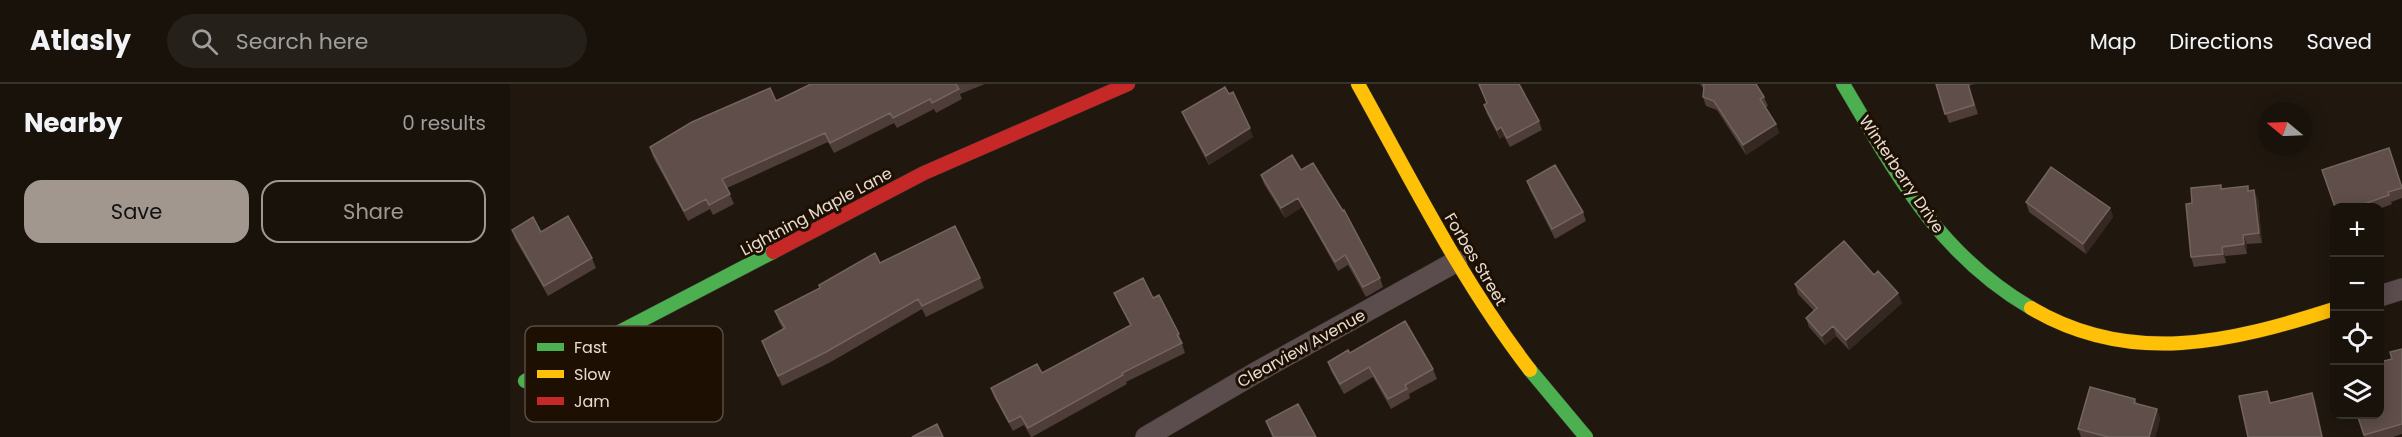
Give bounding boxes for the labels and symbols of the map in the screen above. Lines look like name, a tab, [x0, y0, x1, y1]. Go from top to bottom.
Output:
north arrow	[2258, 102, 2312, 156]
street label: Winterberry Drive	[1854, 111, 1950, 238]
street label: Lightning Maple Lane	[736, 162, 896, 261]
street label: Forbes Street	[1439, 209, 1512, 310]
street label: Clearview Avenue	[1233, 304, 1370, 393]
legend	[525, 326, 723, 422]
text: Fast	[574, 336, 607, 359]
text: Slow	[574, 363, 611, 386]
text: Jam	[574, 390, 610, 413]

